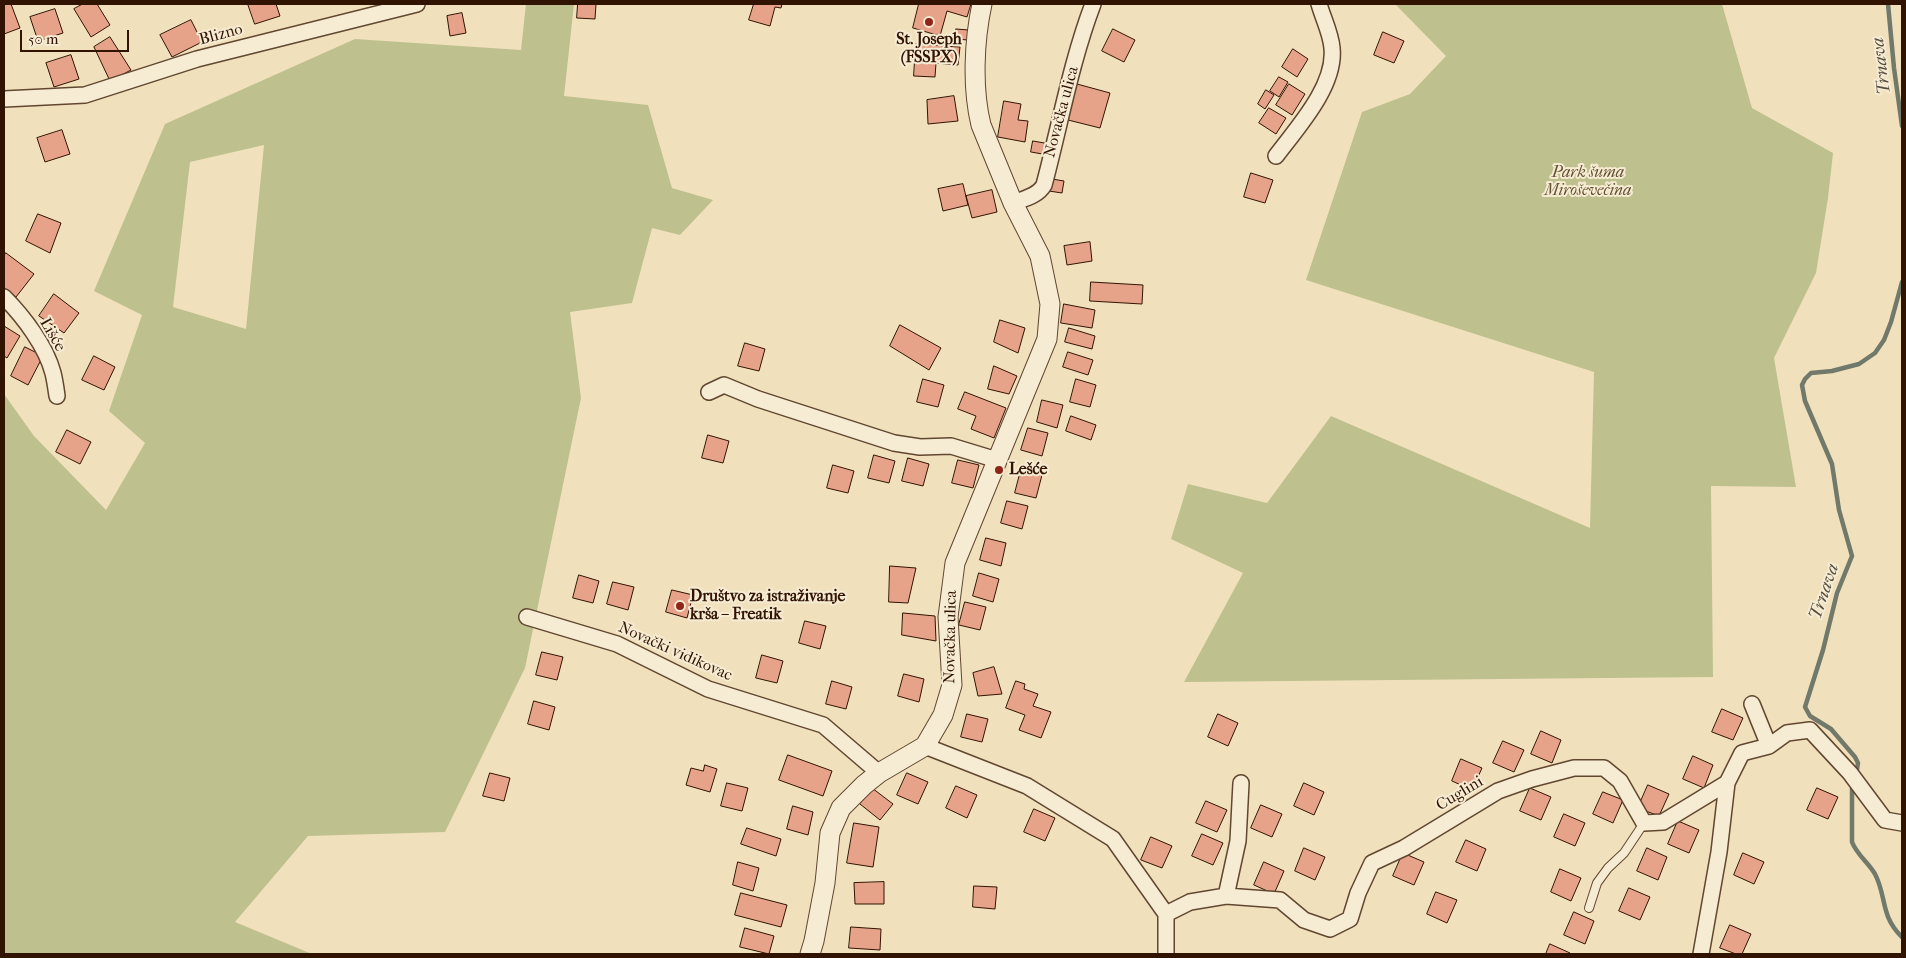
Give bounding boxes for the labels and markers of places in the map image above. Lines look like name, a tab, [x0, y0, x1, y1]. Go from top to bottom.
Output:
marker: St. Joseph (FSSPX)	[923, 16, 935, 28]
place label: St. Joseph (FSSPX)	[896, 30, 962, 68]
place label: Lešće	[1009, 460, 1048, 480]
marker: Lešće	[993, 464, 1005, 476]
place label: Društvo za istraživanje krša – Freatik	[690, 587, 845, 625]
marker: Društvo za istraživanje krša – Freatik	[674, 600, 686, 612]

